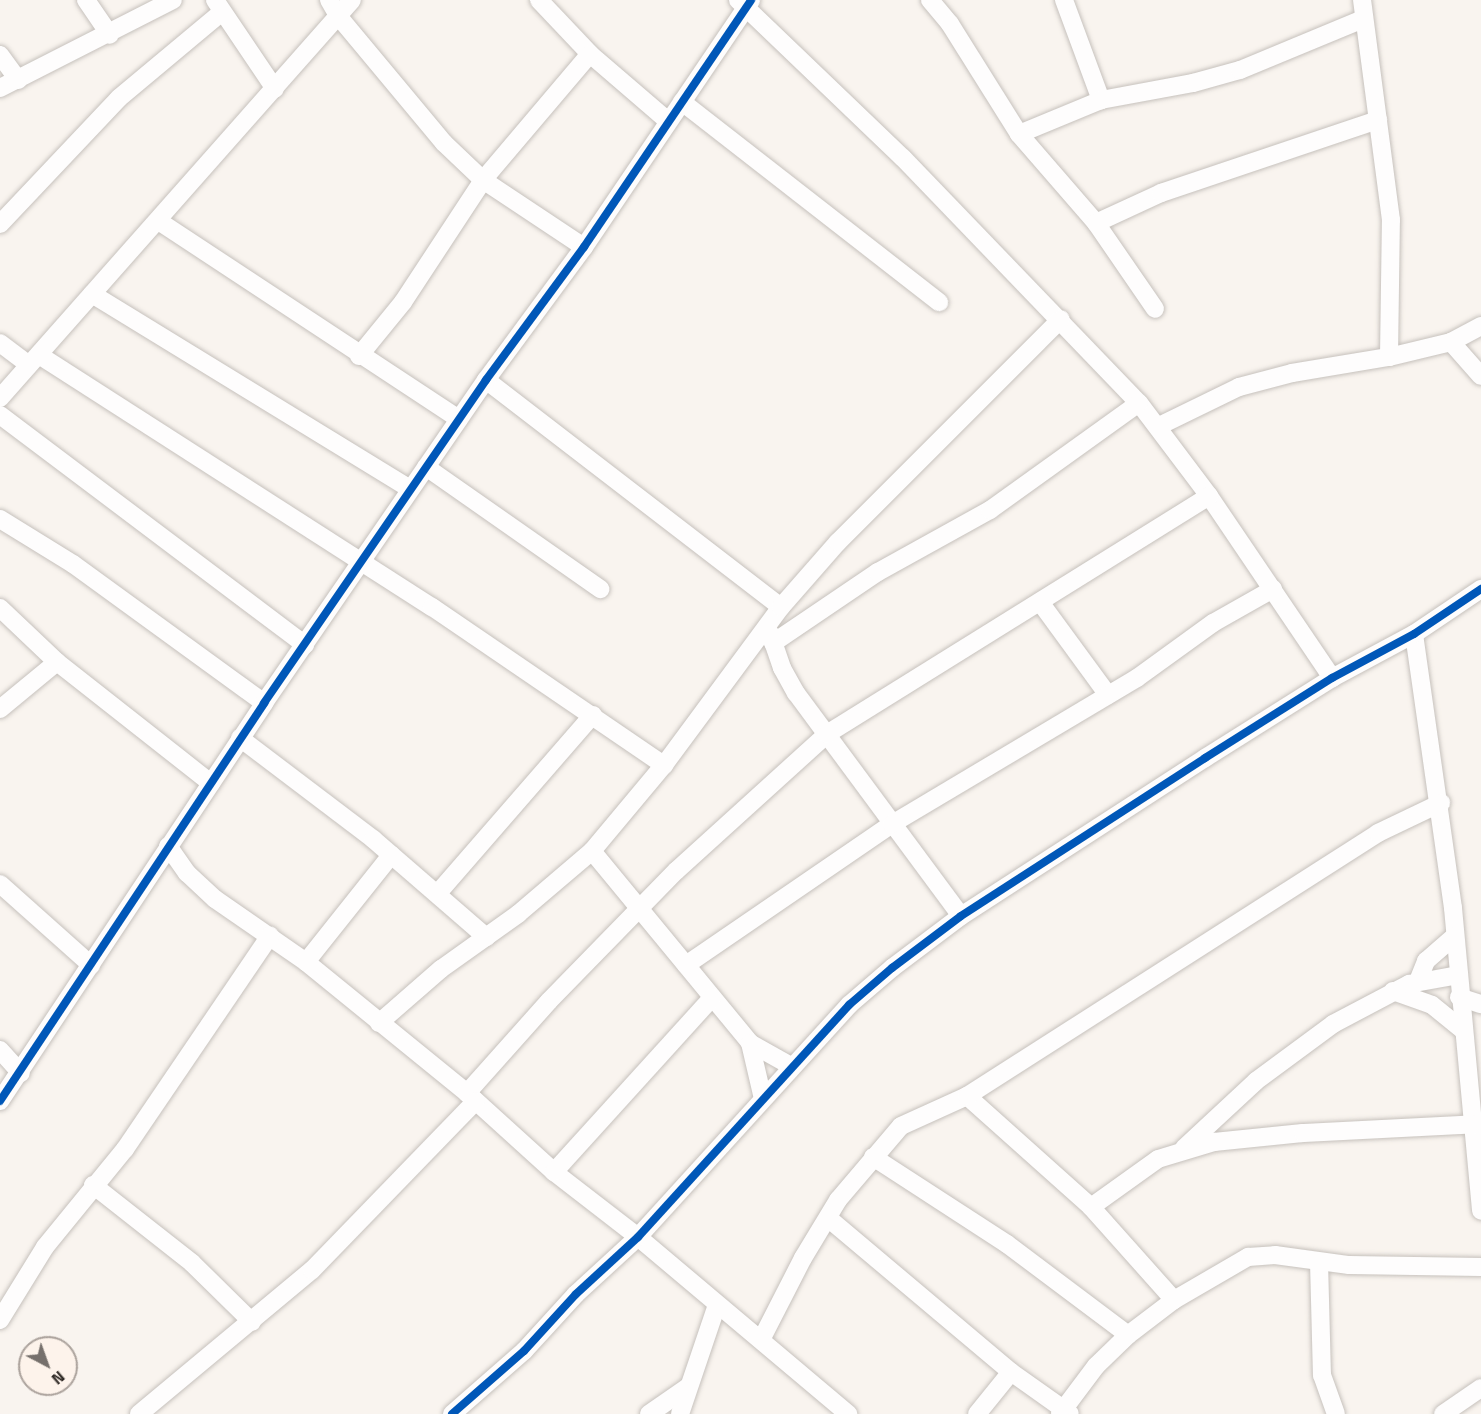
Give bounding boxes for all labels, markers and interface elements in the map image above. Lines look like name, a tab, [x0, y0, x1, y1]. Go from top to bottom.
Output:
north arrow	[18, 1336, 78, 1396]
text: N	[46, 1365, 71, 1391]

